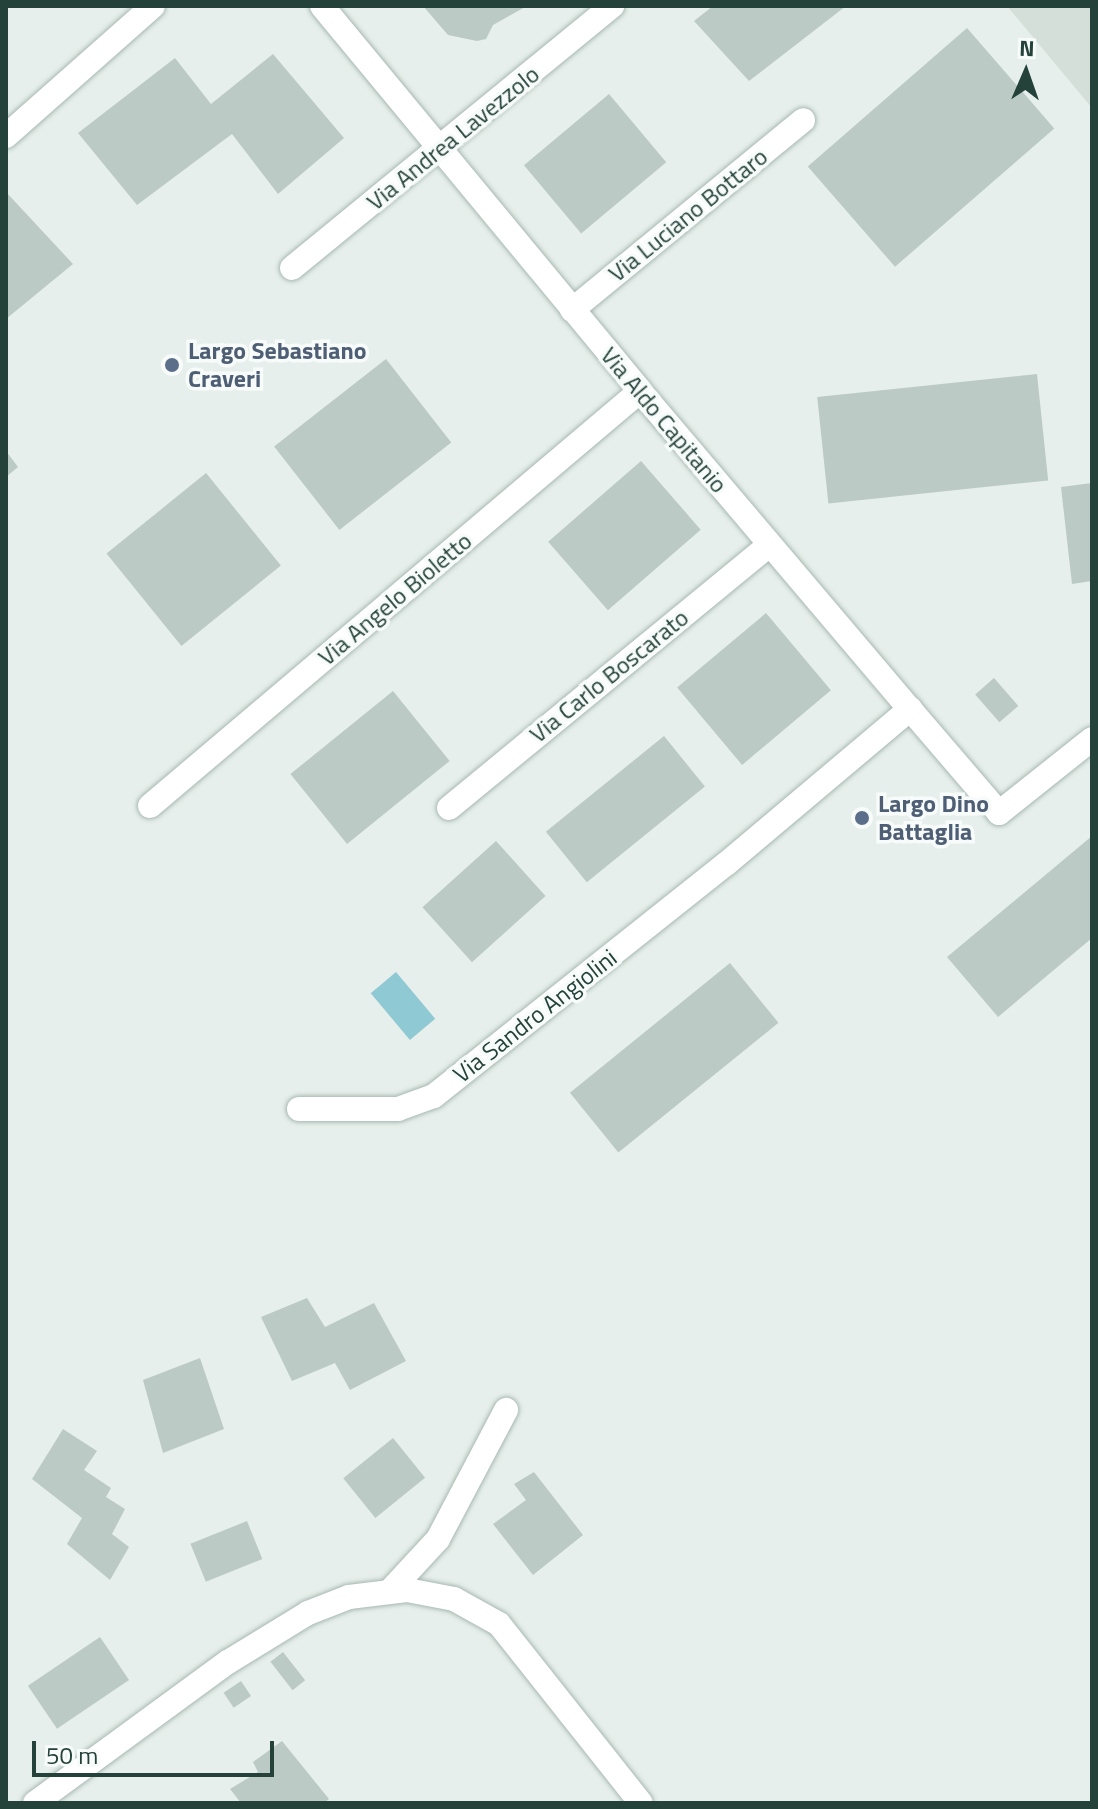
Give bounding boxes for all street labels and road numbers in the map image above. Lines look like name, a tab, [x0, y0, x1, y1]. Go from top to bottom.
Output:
street label: Via Andrea Lavezzolo	[361, 60, 545, 216]
street label: Via Luciano Bottaro	[603, 142, 773, 288]
street label: Via Aldo Capitanio	[595, 341, 733, 499]
street label: Via Angelo Bioletto	[312, 526, 478, 672]
street label: Via Carlo Boscarato	[524, 603, 694, 749]
street label: Via Sandro Angiolini	[448, 943, 622, 1089]

